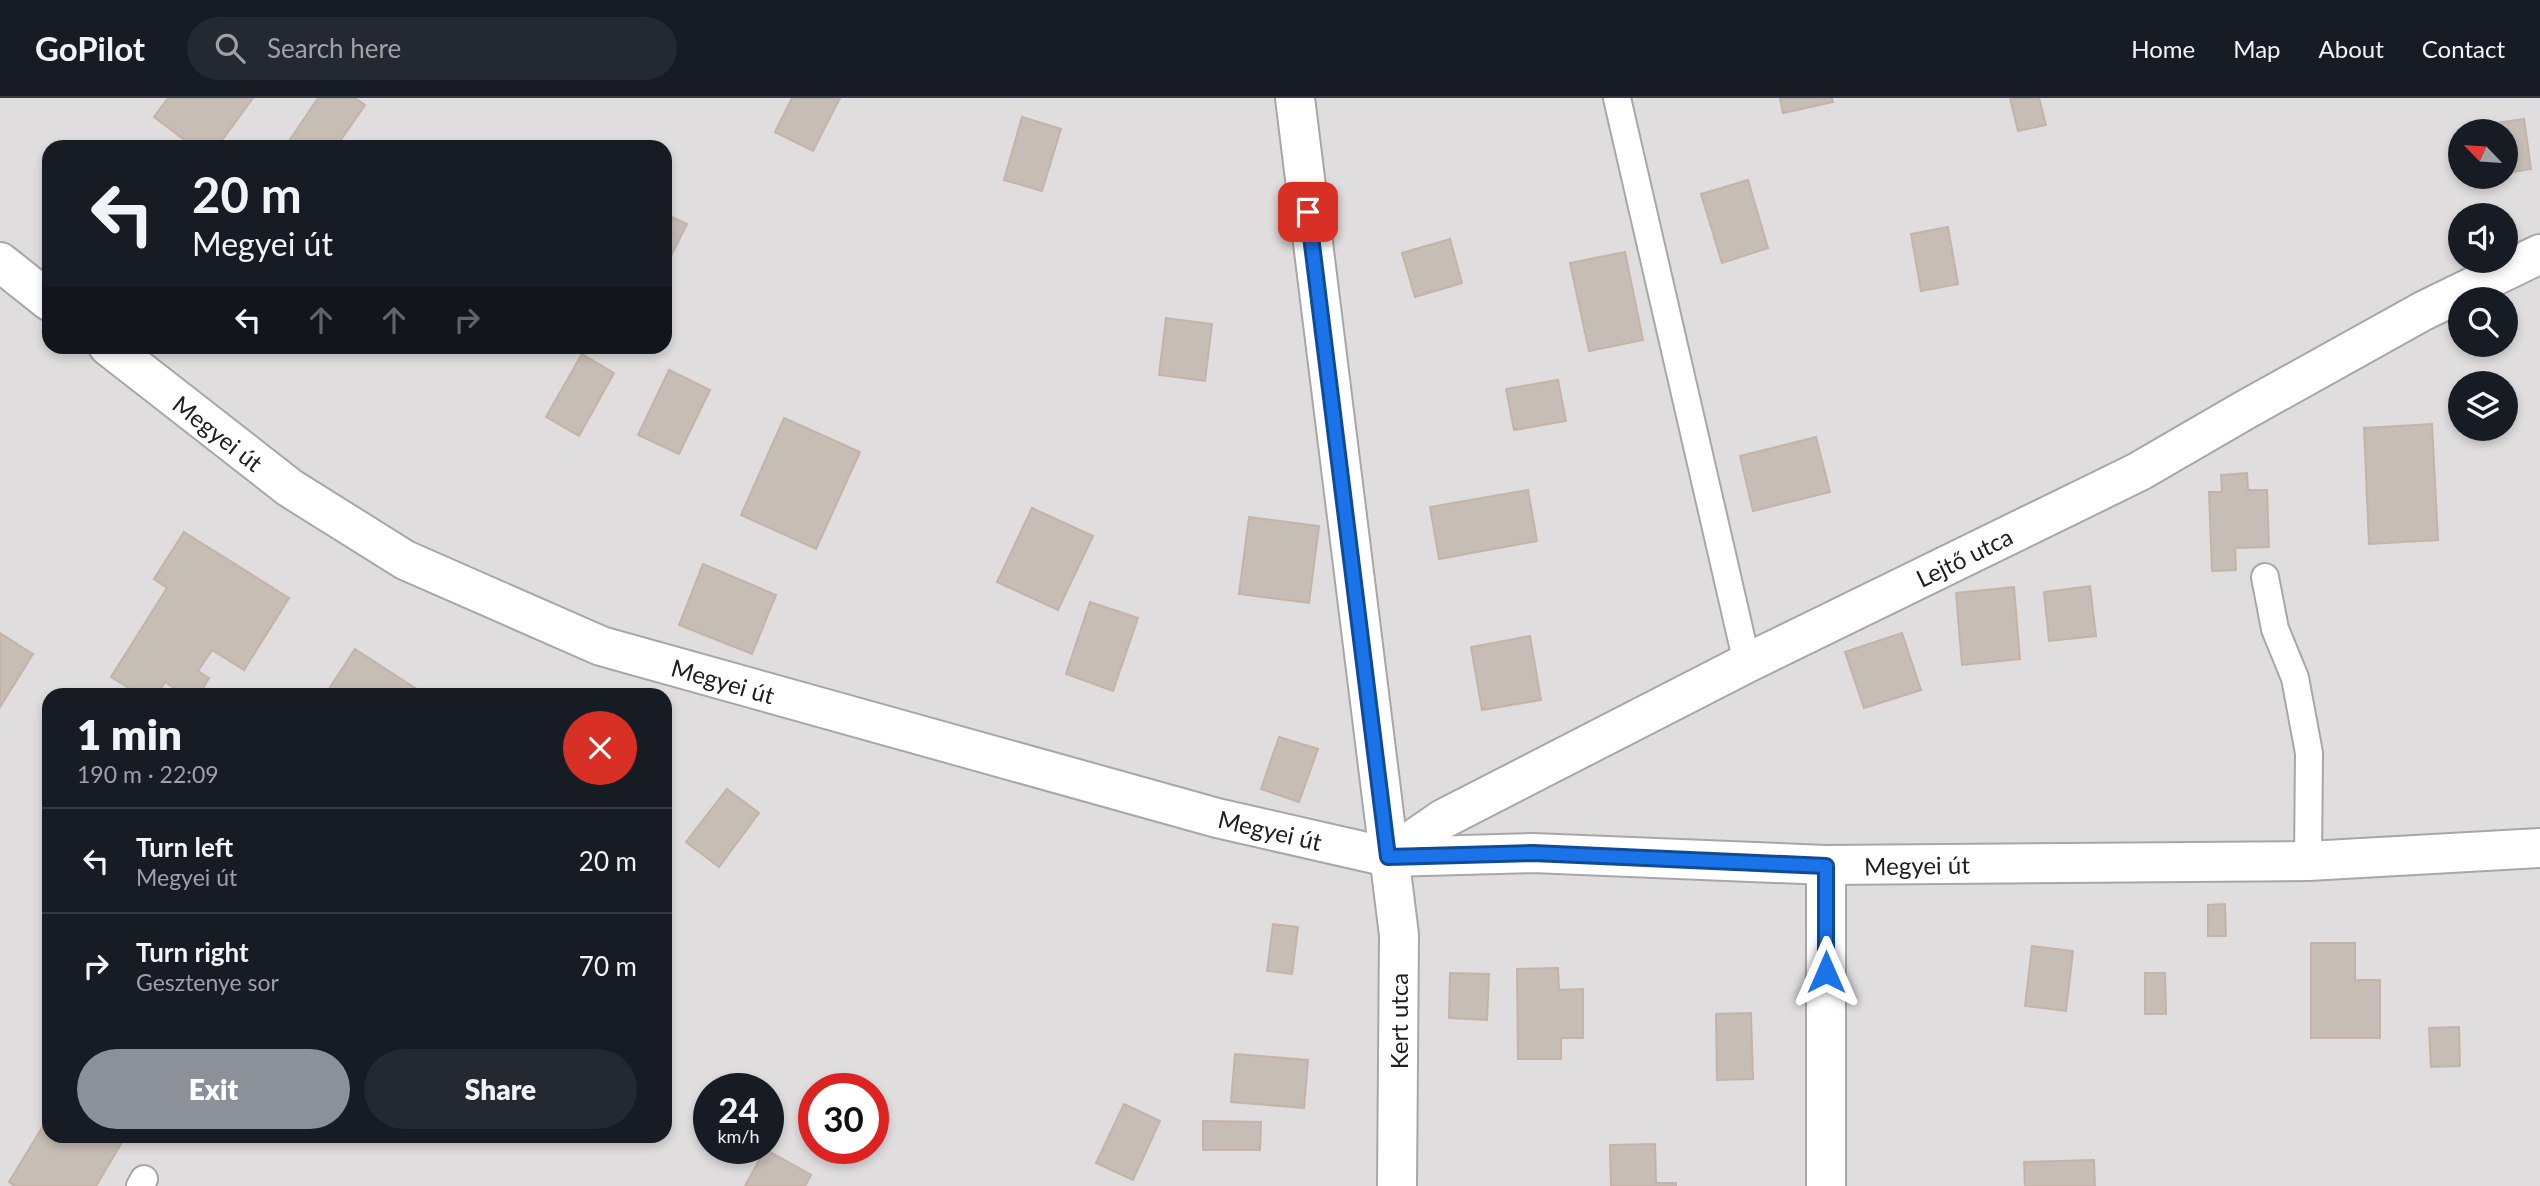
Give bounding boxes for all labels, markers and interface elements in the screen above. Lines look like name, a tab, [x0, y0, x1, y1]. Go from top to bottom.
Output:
search box	[187, 17, 677, 80]
text: GoPilot	[35, 28, 145, 68]
icon: search	[211, 29, 249, 67]
text: Search here	[267, 32, 401, 64]
text: Home	[2131, 34, 2195, 63]
text: Map	[2233, 34, 2281, 63]
text: About	[2319, 34, 2384, 63]
text: Contact	[2422, 34, 2505, 63]
north arrow	[2448, 119, 2518, 189]
map controls	[2448, 119, 2518, 441]
text: 20 m	[192, 165, 302, 223]
icon: left	[77, 168, 168, 259]
pin	[1278, 182, 1338, 242]
icon: arrive	[1289, 193, 1327, 231]
button: sound	[2448, 203, 2518, 273]
text: Megyei út	[192, 224, 333, 263]
button: search	[2448, 287, 2518, 357]
icon: left	[229, 301, 267, 339]
icon: ahead	[302, 301, 340, 339]
icon: ahead	[375, 301, 413, 339]
icon: right	[448, 301, 486, 339]
button: layers	[2448, 371, 2518, 441]
street label: Megyei út	[167, 389, 269, 477]
street label: Lejtő utca	[1911, 521, 2017, 593]
street label: Megyei út	[668, 652, 778, 710]
text: 1 min	[77, 709, 182, 759]
button: close	[563, 711, 637, 785]
text: 190 m · 22:09	[77, 760, 219, 788]
street label: Megyei út	[1215, 804, 1325, 856]
text: Turn left	[136, 831, 233, 863]
icon: left	[77, 842, 115, 880]
text: 20 m	[579, 845, 637, 877]
street label: Megyei út	[1864, 850, 1970, 880]
text: Megyei út	[136, 863, 237, 891]
position arrow	[1789, 935, 1863, 1009]
text: Turn right	[136, 936, 249, 968]
icon: right	[77, 947, 115, 985]
text: 70 m	[579, 950, 637, 982]
text: Gesztenye sor	[136, 968, 279, 996]
street label: Kert utca	[1384, 973, 1413, 1069]
button: Exit	[77, 1049, 350, 1129]
button: Share	[364, 1049, 637, 1129]
speed limit sign: 30	[798, 1073, 889, 1164]
text: 24	[718, 1088, 759, 1130]
text: km/h	[717, 1125, 760, 1147]

